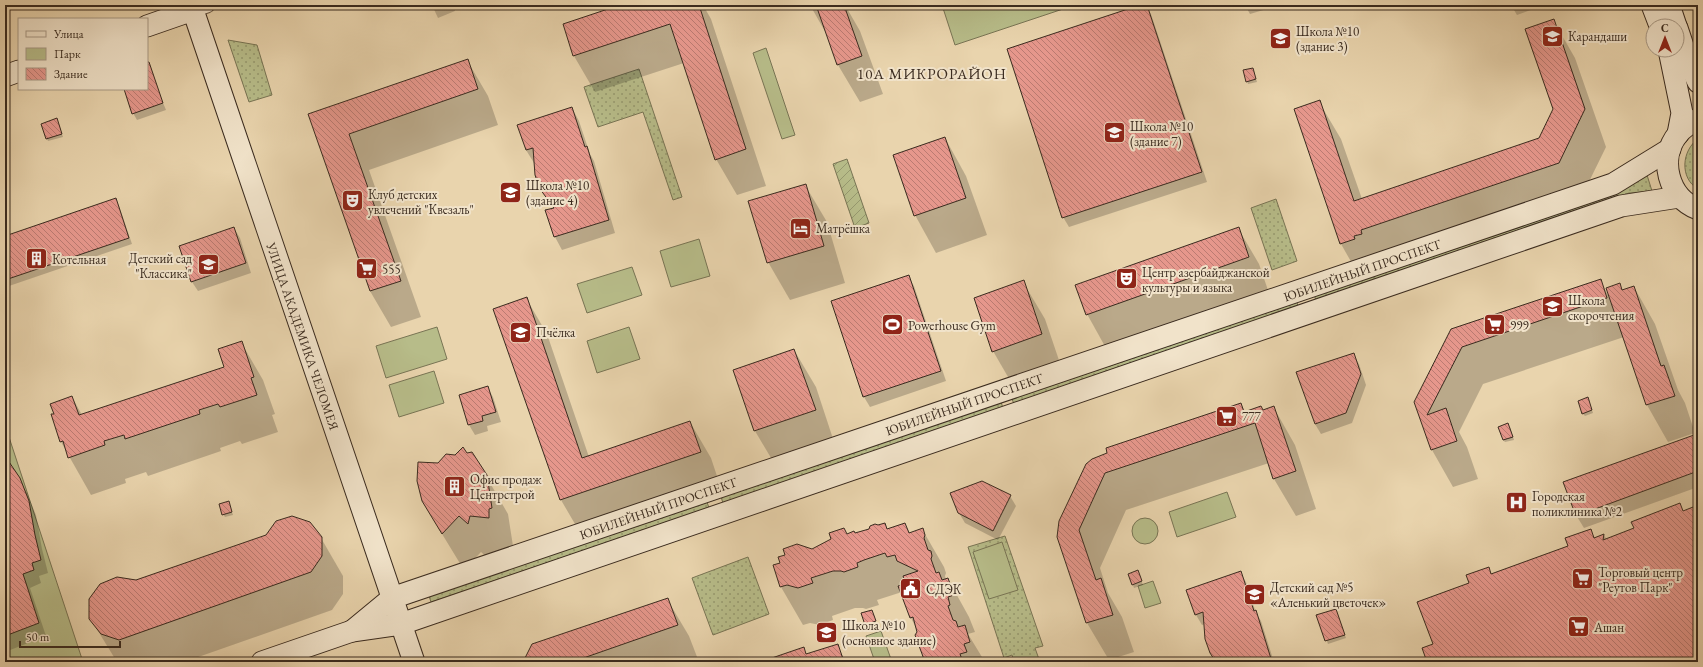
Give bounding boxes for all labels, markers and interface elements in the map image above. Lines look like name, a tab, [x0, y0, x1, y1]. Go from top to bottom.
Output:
legend	[18, 18, 148, 90]
north arrow	[1645, 18, 1685, 58]
text: С	[1661, 21, 1669, 35]
place label: Школа №10 (здание 3)	[1296, 23, 1359, 55]
school or university icon: Карандаши	[1539, 23, 1565, 49]
school or university icon: Школа №10 (здание 3)	[1267, 25, 1293, 51]
text: Улица	[53, 26, 84, 42]
place label: Карандаши	[1568, 28, 1627, 45]
text: Парк	[54, 46, 81, 62]
district label: 10А МИКРОРАЙОН	[857, 64, 1007, 83]
text: Здание	[54, 66, 88, 82]
place label: Школа №10 (здание 7)	[1130, 118, 1193, 150]
school or university icon: Школа №10 (здание 7)	[1102, 120, 1128, 146]
place label: Школа №10 (здание 4)	[526, 177, 589, 209]
school or university icon: Школа №10 (здание 4)	[498, 179, 524, 205]
place label: Клуб детских увлечений "Квезаль"	[368, 186, 474, 218]
theatre icon: Клуб детских увлечений "Квезаль"	[340, 188, 366, 214]
hotel icon: Матрёшка	[787, 215, 813, 241]
place label: Матрёшка	[816, 220, 871, 237]
street label: ЮБИЛЕЙНЫЙ ПРОСПЕКТ	[1281, 235, 1444, 306]
street label: УЛИЦА АКАДЕМИКА ЧЕЛОМЕЯ	[262, 239, 343, 432]
building icon: Котельная	[23, 246, 49, 272]
place label: Детский сад "Классика"	[129, 250, 192, 282]
place label: Котельная	[52, 251, 106, 268]
school or university icon: Детский сад "Классика"	[195, 252, 221, 278]
supermarket icon: 555	[353, 256, 379, 282]
place label: 555	[382, 261, 401, 278]
place label: Центр азербайджанской культуры и языка	[1142, 264, 1270, 296]
theatre icon: Центр азербайджанской культуры и языка	[1114, 266, 1140, 292]
place label: Школа скорочтения	[1568, 292, 1635, 324]
school or university icon: Школа скорочтения	[1539, 294, 1565, 320]
sports icon: Powerhouse Gym	[880, 312, 906, 338]
supermarket icon: 999	[1481, 312, 1507, 338]
place label: Powerhouse Gym	[908, 317, 996, 334]
place label: 999	[1510, 317, 1529, 334]
school or university icon: Пчёлка	[508, 319, 534, 345]
place label: Пчёлка	[536, 324, 576, 341]
street label: ЮБИЛЕЙНЫЙ ПРОСПЕКТ	[883, 369, 1046, 440]
supermarket icon: 777	[1213, 403, 1239, 429]
place label: 777	[1242, 408, 1261, 425]
place label: Офис продаж Центрстрой	[470, 471, 542, 503]
building icon: Офис продаж Центрстрой	[441, 473, 467, 499]
street label: ЮБИЛЕЙНЫЙ ПРОСПЕКТ	[577, 473, 740, 544]
place label: Городская поликлиника №2	[1532, 488, 1623, 520]
hospital icon: Городская поликлиника №2	[1503, 490, 1529, 516]
place label: Торговый центр "Реутов Парк"	[1598, 564, 1683, 596]
supermarket icon: Торговый центр "Реутов Парк"	[1570, 566, 1596, 592]
public building icon: СДЭК	[897, 576, 923, 602]
place label: Детский сад №5 «Аленький цветочек»	[1270, 579, 1386, 611]
place label: СДЭК	[926, 581, 962, 598]
school or university icon: Детский сад №5 «Аленький цветочек»	[1242, 581, 1268, 607]
supermarket icon: Ашан	[1566, 614, 1592, 640]
place label: Школа №10 (основное здание)	[842, 617, 936, 649]
school or university icon: Школа №10 (основное здание)	[814, 619, 840, 645]
place label: Ашан	[1593, 619, 1624, 636]
scale bar	[20, 623, 120, 649]
text: 50 m	[26, 629, 50, 645]

